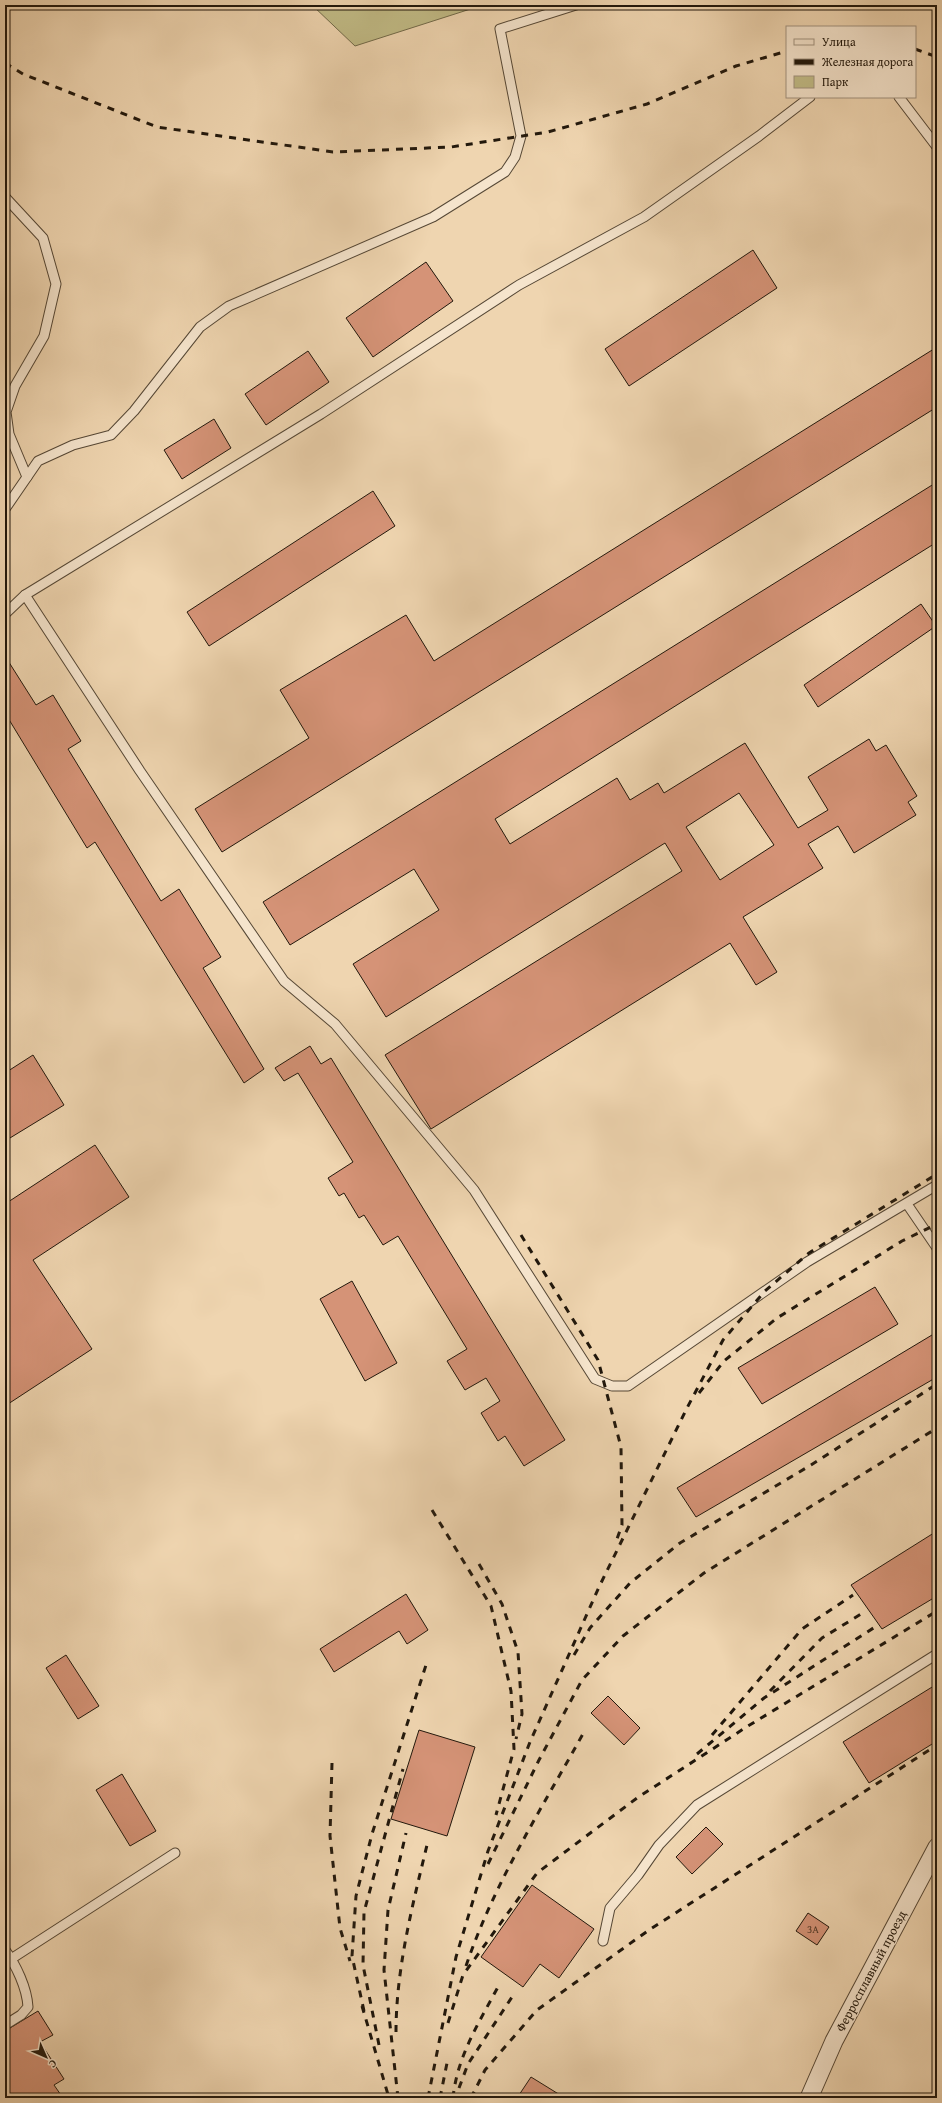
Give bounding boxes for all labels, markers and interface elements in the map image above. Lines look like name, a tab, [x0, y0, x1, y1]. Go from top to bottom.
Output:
legend	[786, 26, 916, 98]
text: Улица	[822, 33, 856, 50]
text: Железная дорога	[821, 53, 913, 70]
text: Парк	[822, 73, 849, 90]
street label: Ферросплавный проезд	[831, 1907, 911, 2035]
house number: 3А	[807, 1921, 819, 1937]
north arrow	[26, 2037, 66, 2077]
text: С	[45, 2056, 61, 2072]

